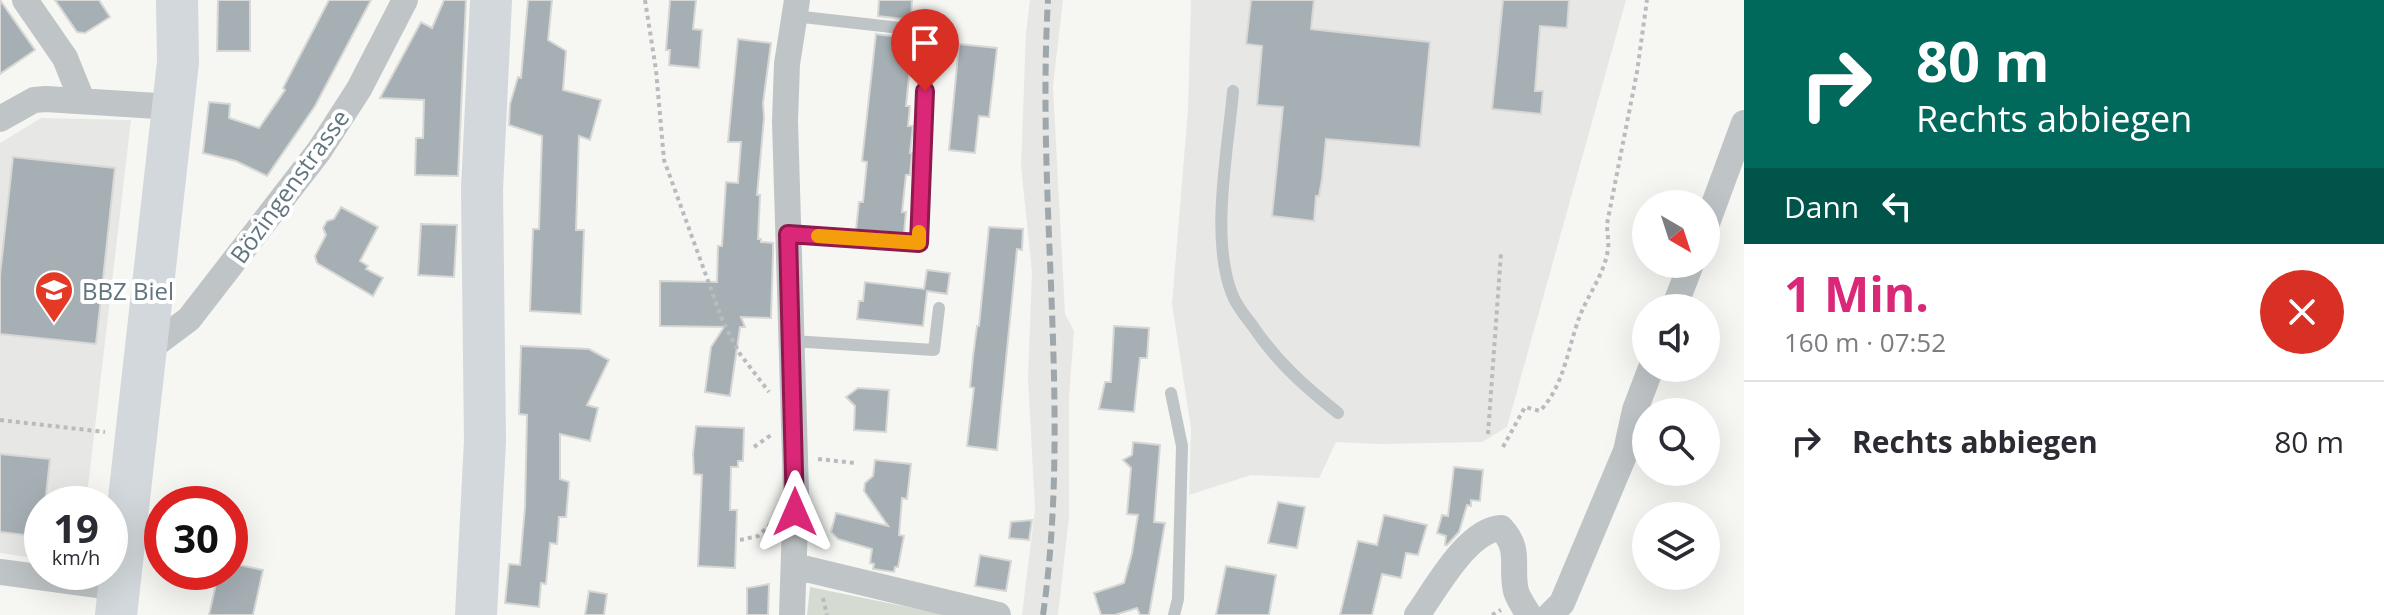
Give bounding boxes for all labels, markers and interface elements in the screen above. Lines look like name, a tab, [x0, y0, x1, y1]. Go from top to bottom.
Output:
pin	[891, 9, 959, 91]
icon: arrive	[903, 21, 947, 65]
text: 80 m	[1916, 22, 2050, 98]
icon: right	[1784, 32, 1888, 136]
text: Rechts abbiegen	[1916, 94, 2192, 143]
street label: Bözingenstrasse	[222, 102, 356, 270]
icon: left	[1875, 184, 1919, 228]
text: Dann	[1784, 186, 1859, 227]
north arrow	[1632, 190, 1720, 278]
map controls	[1632, 190, 1720, 590]
text: 1 Min.	[1784, 261, 1929, 326]
school or university icon: BBZ Biel	[33, 269, 75, 324]
button: close	[2260, 270, 2344, 354]
place label: BBZ Biel	[82, 274, 174, 307]
button: sound	[1632, 294, 1720, 382]
text: 160 m · 07:52	[1784, 324, 1946, 360]
button: search	[1632, 398, 1720, 486]
icon: right	[1784, 419, 1828, 463]
text: Rechts abbiegen	[1852, 421, 2098, 462]
text: 80 m	[2274, 421, 2344, 462]
position arrow	[753, 470, 837, 554]
speed limit sign: 30	[144, 486, 248, 590]
text: 19	[53, 500, 99, 555]
button: layers	[1632, 502, 1720, 590]
text: km/h	[52, 544, 100, 571]

